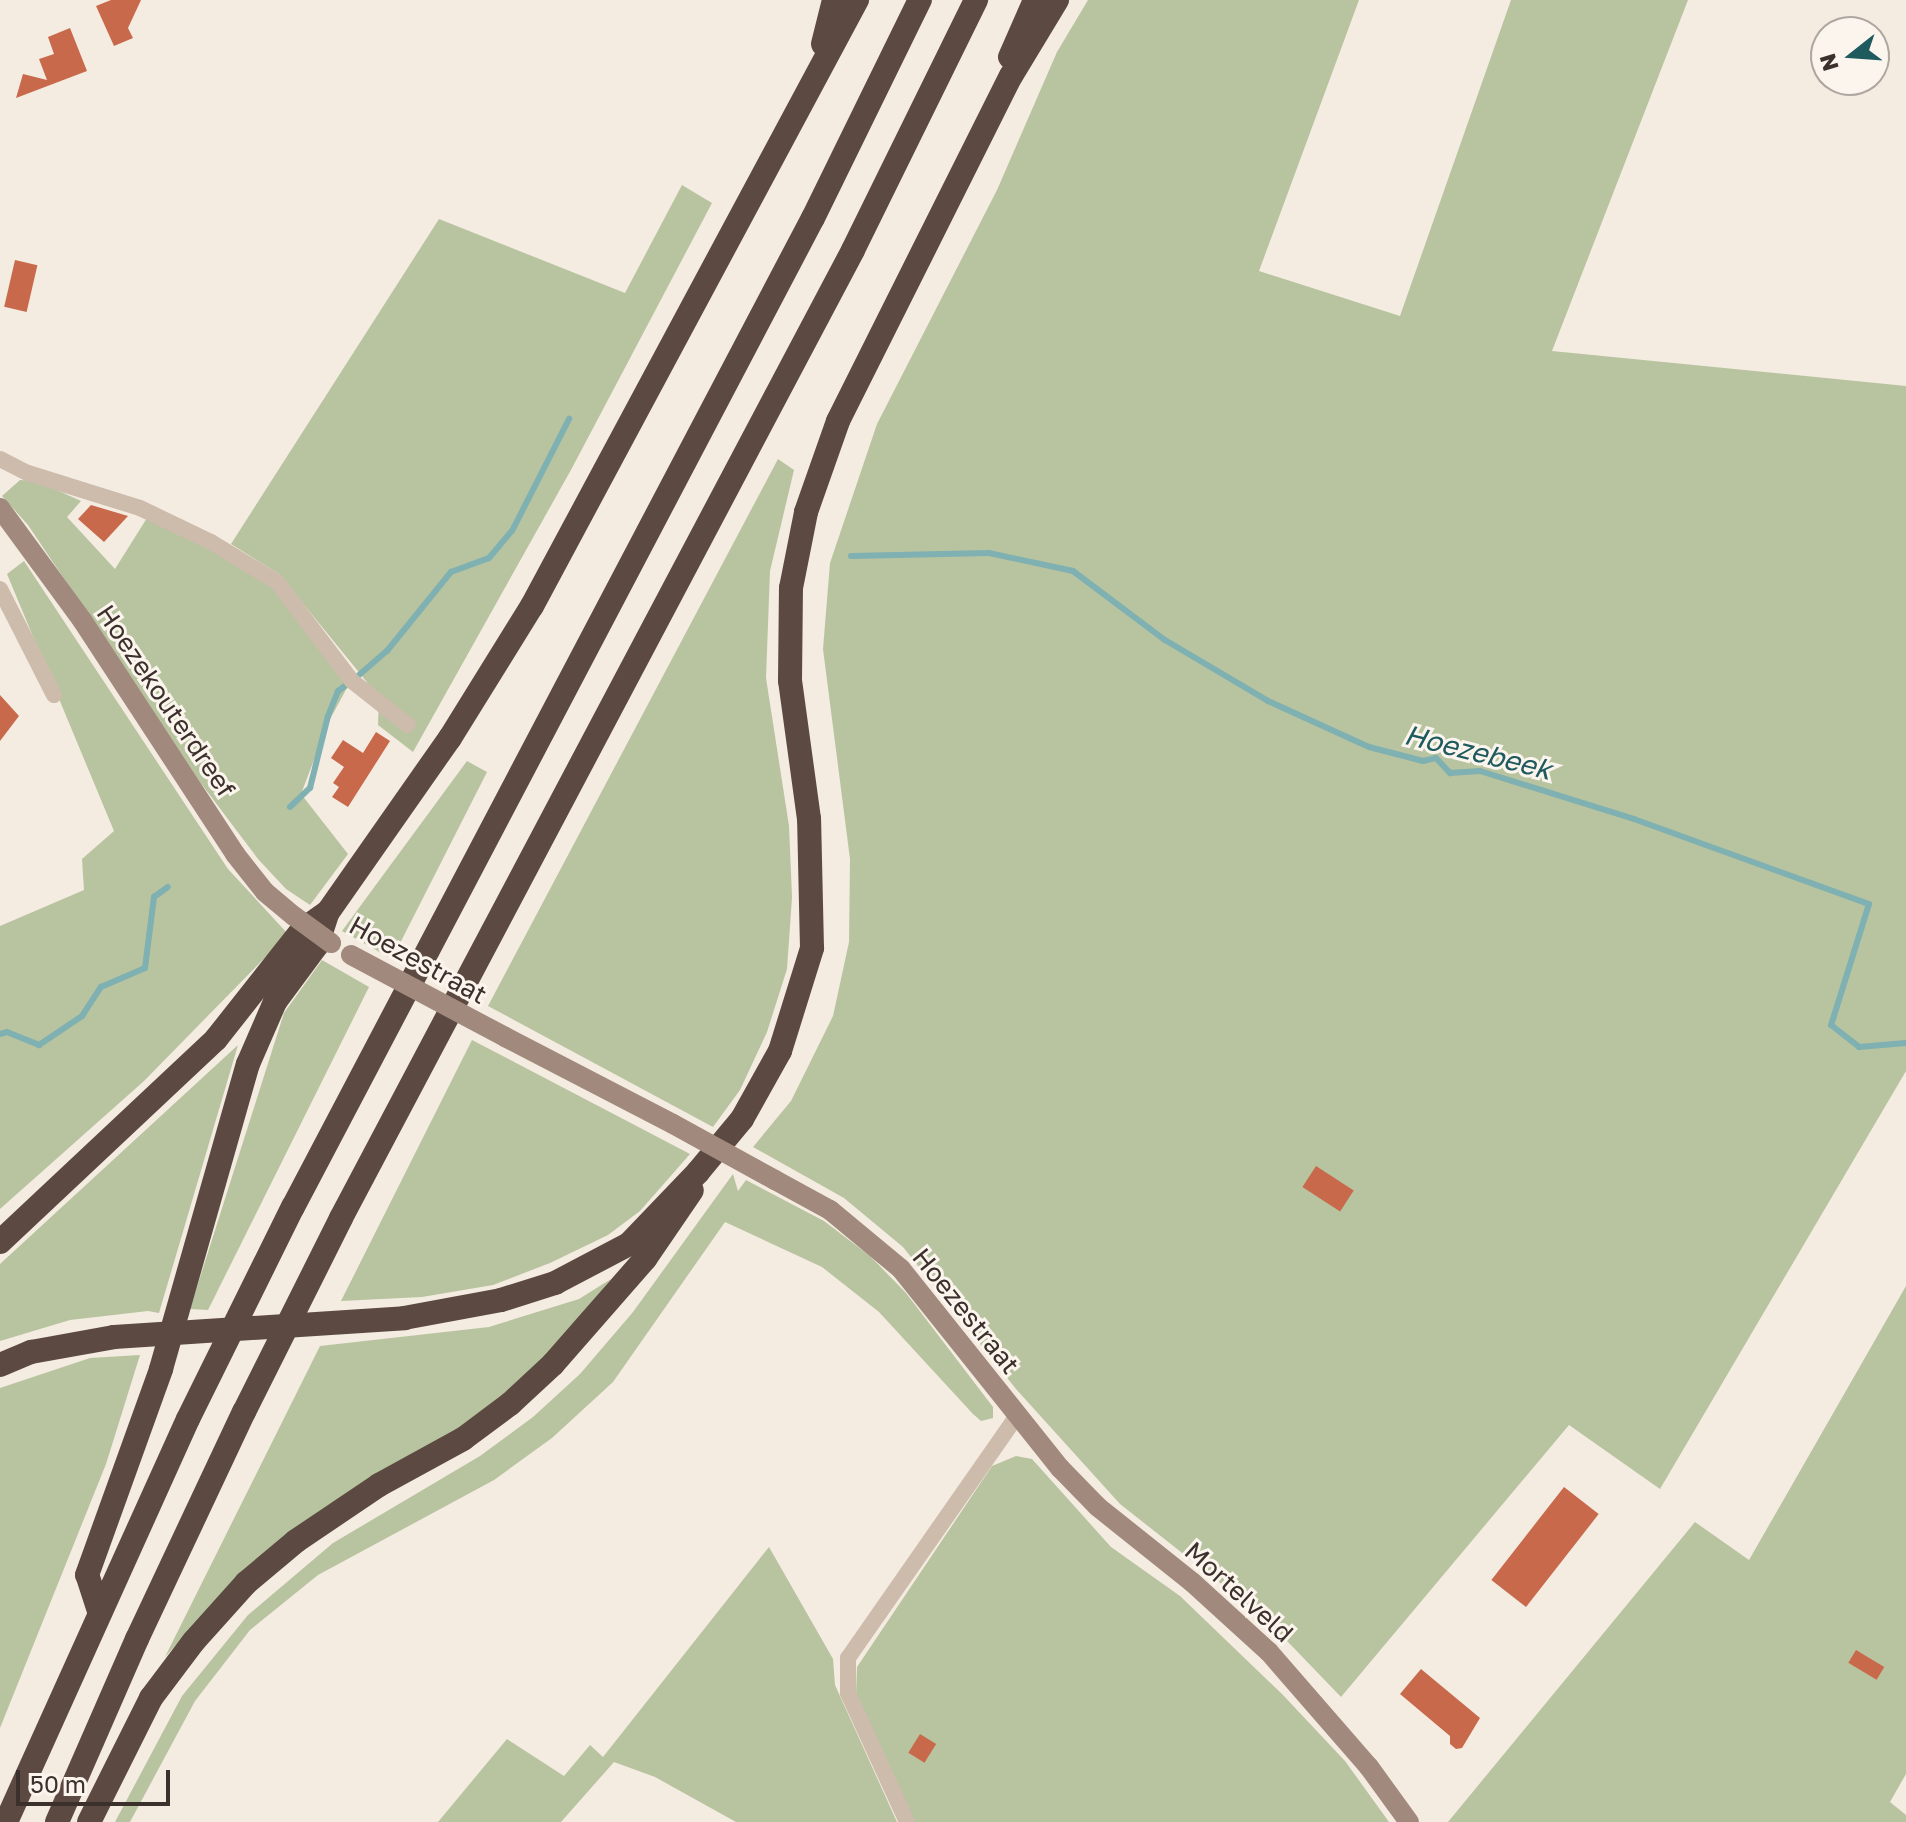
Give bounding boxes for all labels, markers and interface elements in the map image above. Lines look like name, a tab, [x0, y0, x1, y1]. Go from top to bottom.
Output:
north arrow	[1810, 16, 1890, 96]
text: N	[1813, 51, 1844, 75]
street label: Hoezekouterdreef	[90, 599, 242, 803]
water label: Hoezebeek	[1401, 718, 1555, 786]
street label: Hoezestraat	[344, 909, 492, 1011]
street label: Hoezestraat	[906, 1242, 1026, 1380]
street label: Mortelveld	[1178, 1535, 1300, 1649]
scale bar	[20, 1754, 174, 1804]
text: 50 m	[30, 1769, 86, 1798]

